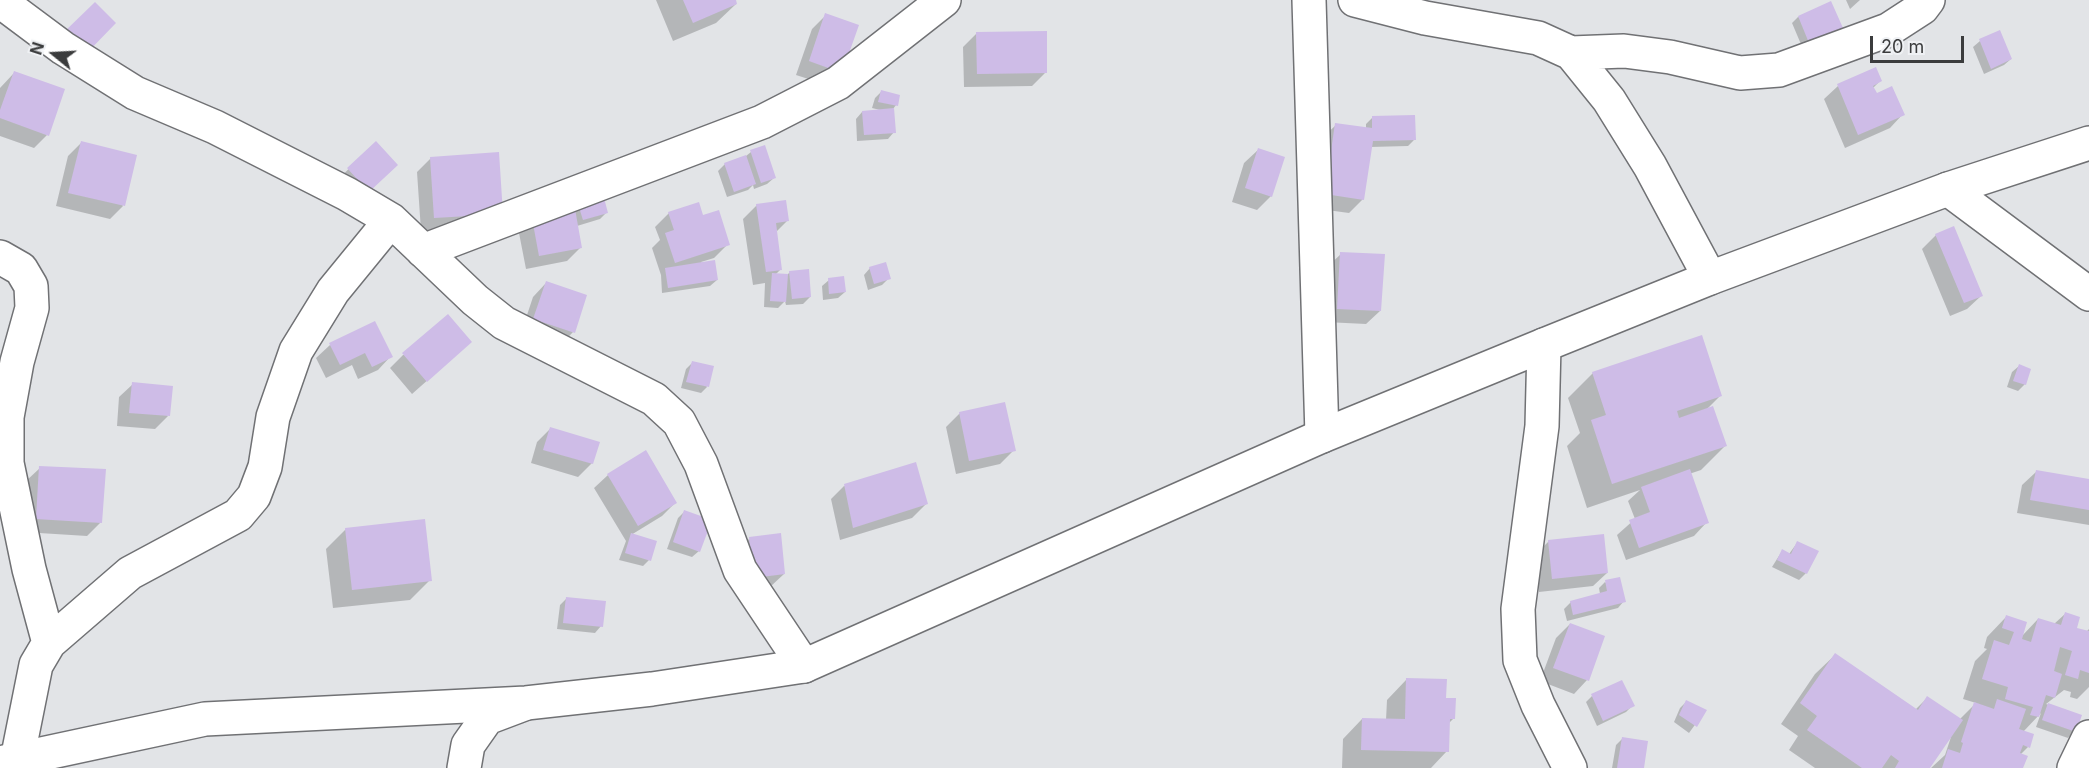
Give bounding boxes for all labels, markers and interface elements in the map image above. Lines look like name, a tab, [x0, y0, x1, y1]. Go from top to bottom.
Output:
north arrow	[24, 24, 84, 84]
scale bar	[1873, 24, 1968, 62]
text: 20 m	[1881, 36, 1924, 57]
text: N	[25, 40, 48, 57]

